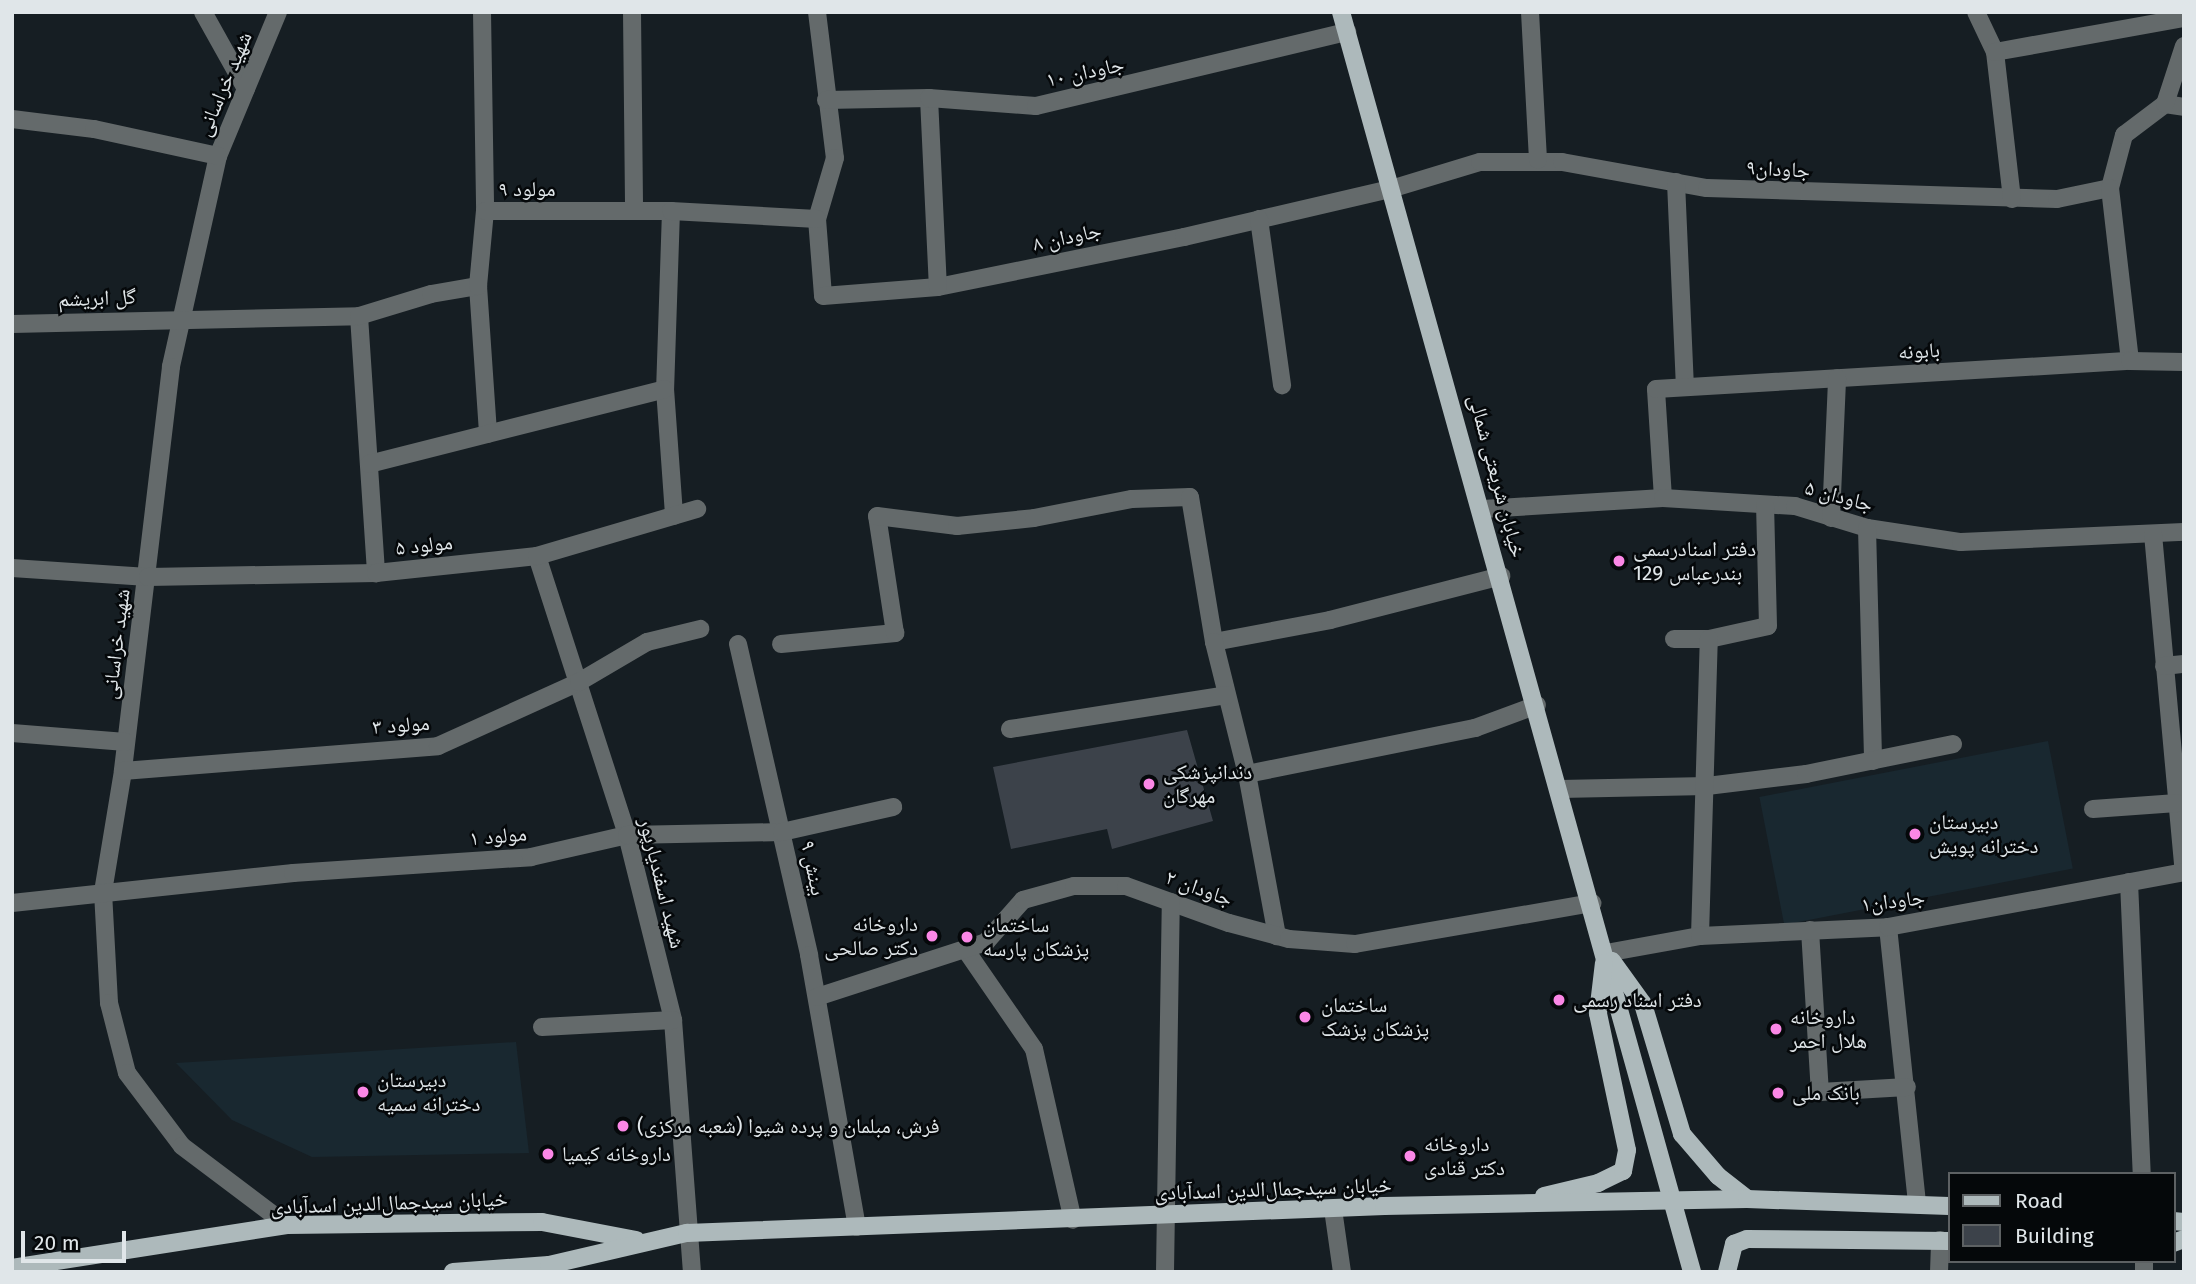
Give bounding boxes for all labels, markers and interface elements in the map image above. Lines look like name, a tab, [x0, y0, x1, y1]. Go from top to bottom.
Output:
street label: شهید خراسانی	[191, 28, 257, 140]
street label: جاودان ۱۰	[1044, 51, 1126, 93]
street label: جاودان۹	[1745, 155, 1811, 183]
street label: مولود ۹	[498, 176, 556, 202]
street label: جاودان ۸	[1030, 217, 1104, 257]
street label: گل ابریشم	[58, 284, 136, 312]
street label: بابونه	[1897, 337, 1941, 365]
street label: خیابان شریعتی شمالی	[1463, 392, 1531, 560]
street label: جاودان ۵	[1802, 475, 1876, 517]
street label: مولود ۵	[394, 529, 454, 561]
place label: دفتر اسنادرسمی 129 بندرعباس	[1633, 536, 1756, 586]
marker: دفتر اسنادرسمی 129 بندرعباس	[1611, 553, 1627, 569]
street label: شهید خراسانی	[97, 587, 135, 701]
street label: مولود ۳	[372, 710, 430, 740]
place label: دندانپزشکی مهرگان	[1163, 759, 1252, 809]
marker: دندانپزشکی مهرگان	[1141, 776, 1157, 792]
place label: دبیرستان دخترانه پویش	[1929, 809, 2039, 859]
street label: شهید اسفندیارپور	[634, 815, 690, 951]
street label: مولود ۱	[468, 821, 528, 851]
marker: دبیرستان دخترانه پویش	[1907, 826, 1923, 842]
street label: بینش ۹	[795, 838, 831, 898]
street label: جاودان ۲	[1162, 864, 1236, 912]
street label: جاودان۱	[1860, 885, 1926, 917]
place label: داروخانه دکتر صالحی	[824, 911, 918, 961]
place label: ساختمان پزشکان پارسه	[983, 912, 1089, 962]
marker: ساختمان پزشکان پارسه	[957, 927, 977, 947]
marker: داروخانه دکتر صالحی	[924, 928, 940, 944]
place label: دفتر اسناد رسمی	[1573, 987, 1702, 1013]
place label: ساختمان پزشکان پزشک	[1321, 992, 1429, 1042]
marker: دفتر اسناد رسمی	[1551, 992, 1567, 1008]
place label: داروخانه هلال احمر	[1790, 1004, 1867, 1054]
marker: ساختمان پزشکان پزشک	[1295, 1007, 1315, 1027]
marker: داروخانه هلال احمر	[1768, 1021, 1784, 1037]
place label: دبیرستان دخترانه سمیه	[377, 1067, 480, 1117]
place label: بانک ملی	[1792, 1080, 1860, 1106]
marker: دبیرستان دخترانه سمیه	[355, 1084, 371, 1100]
marker: بانک ملی	[1770, 1085, 1786, 1101]
place label: فرش، مبلمان و پرده شیوا (شعبه مرکزی)	[637, 1113, 940, 1139]
marker: فرش، مبلمان و پرده شیوا (شعبه مرکزی)	[615, 1118, 631, 1134]
place label: داروخانه دکتر قنادی	[1424, 1131, 1505, 1181]
place label: داروخانه کیمیا	[562, 1141, 671, 1167]
marker: داروخانه کیمیا	[540, 1146, 556, 1162]
marker: داروخانه دکتر قنادی	[1402, 1148, 1418, 1164]
street label: خیابان سیدجمال‌الدین اسدآبادی	[1154, 1172, 1392, 1206]
legend	[1948, 1172, 2175, 1263]
street label: خیابان سیدجمال‌الدین اسدآبادی	[270, 1186, 508, 1220]
text: Road	[2015, 1188, 2063, 1214]
scale bar	[24, 1218, 130, 1262]
text: Building	[2015, 1223, 2094, 1249]
text: 20 m	[34, 1230, 80, 1256]

